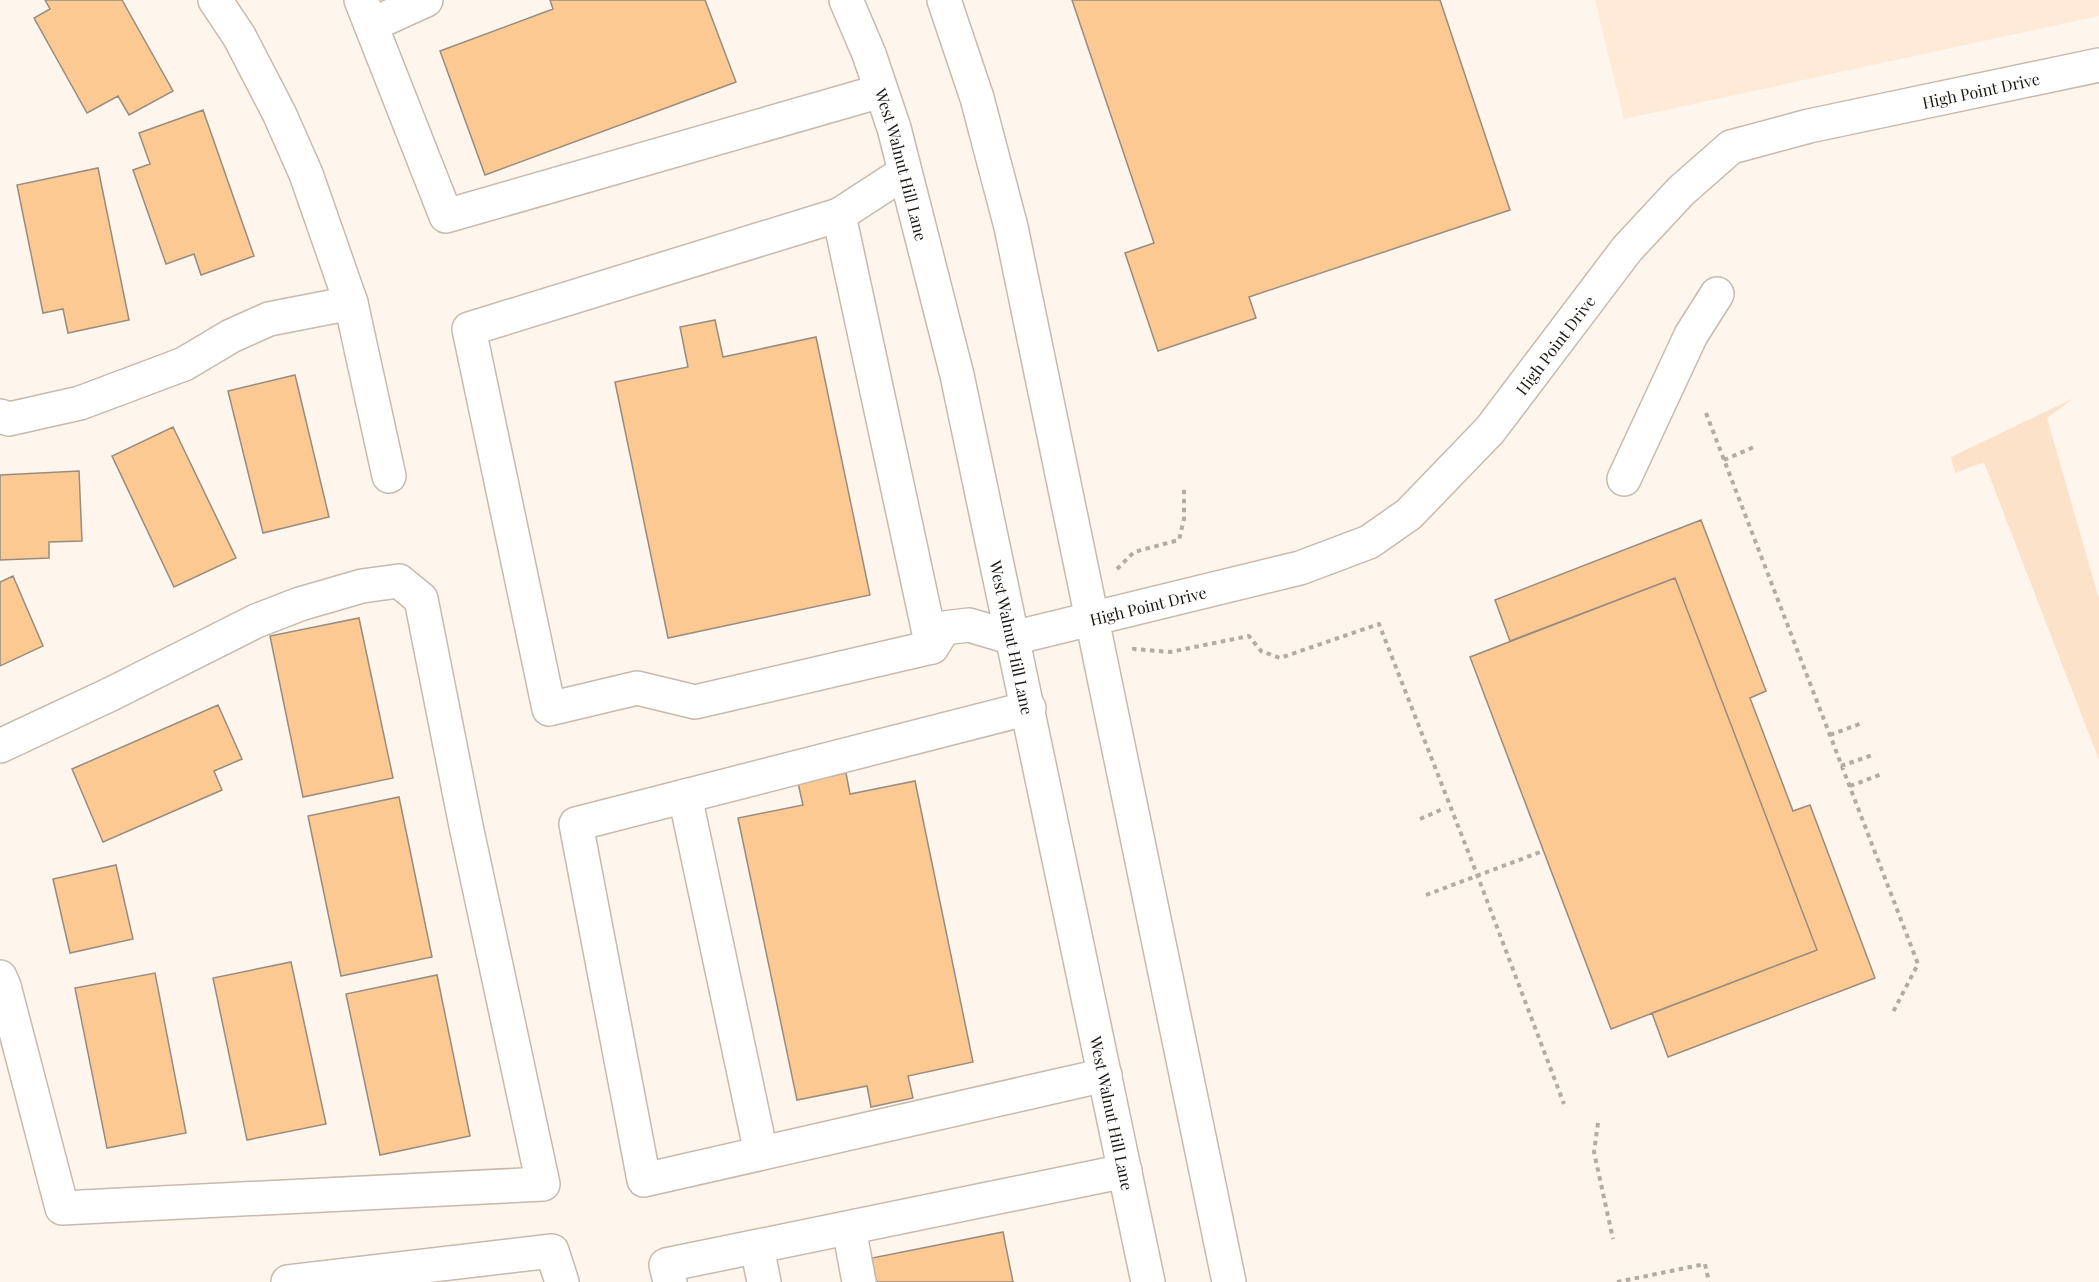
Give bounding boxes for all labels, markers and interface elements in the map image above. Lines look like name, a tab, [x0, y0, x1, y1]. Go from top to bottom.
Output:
street label: High Point Drive	[1920, 67, 2041, 112]
street label: West Walnut Hill Lane	[871, 85, 933, 243]
street label: High Point Drive	[1510, 291, 1599, 399]
street label: West Walnut Hill Lane	[986, 558, 1039, 717]
street label: High Point Drive	[1087, 581, 1208, 629]
street label: West Walnut Hill Lane	[1086, 1033, 1139, 1192]

